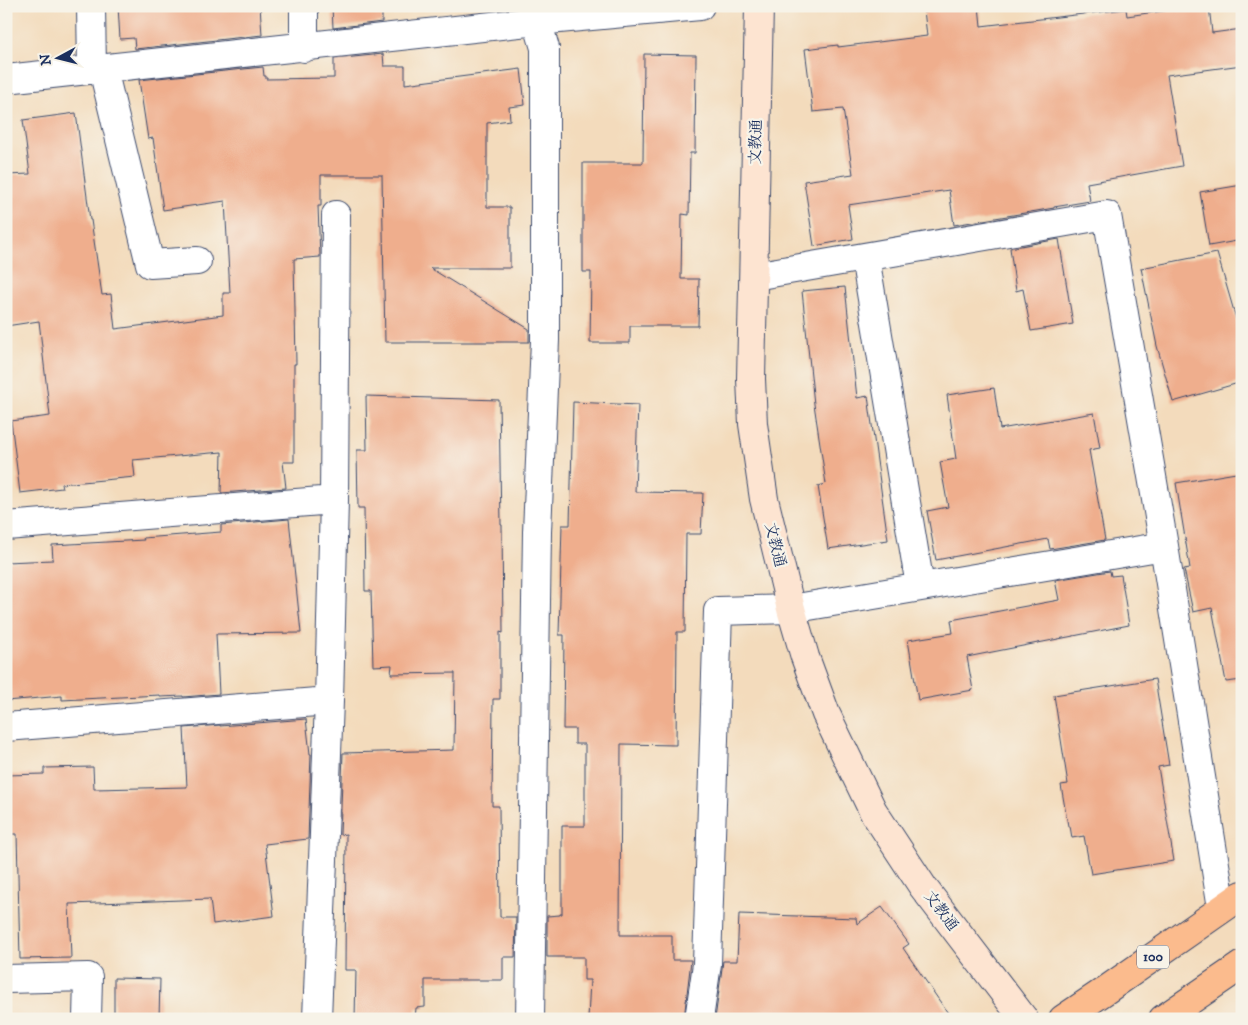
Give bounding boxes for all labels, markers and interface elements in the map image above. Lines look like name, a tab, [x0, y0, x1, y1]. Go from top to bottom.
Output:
north arrow	[32, 32, 82, 82]
text: N	[36, 52, 56, 66]
street label: 文教通	[746, 119, 766, 165]
street label: 文教通	[760, 521, 790, 569]
street label: 文教通	[920, 887, 962, 935]
road number: 100	[1137, 946, 1169, 969]

